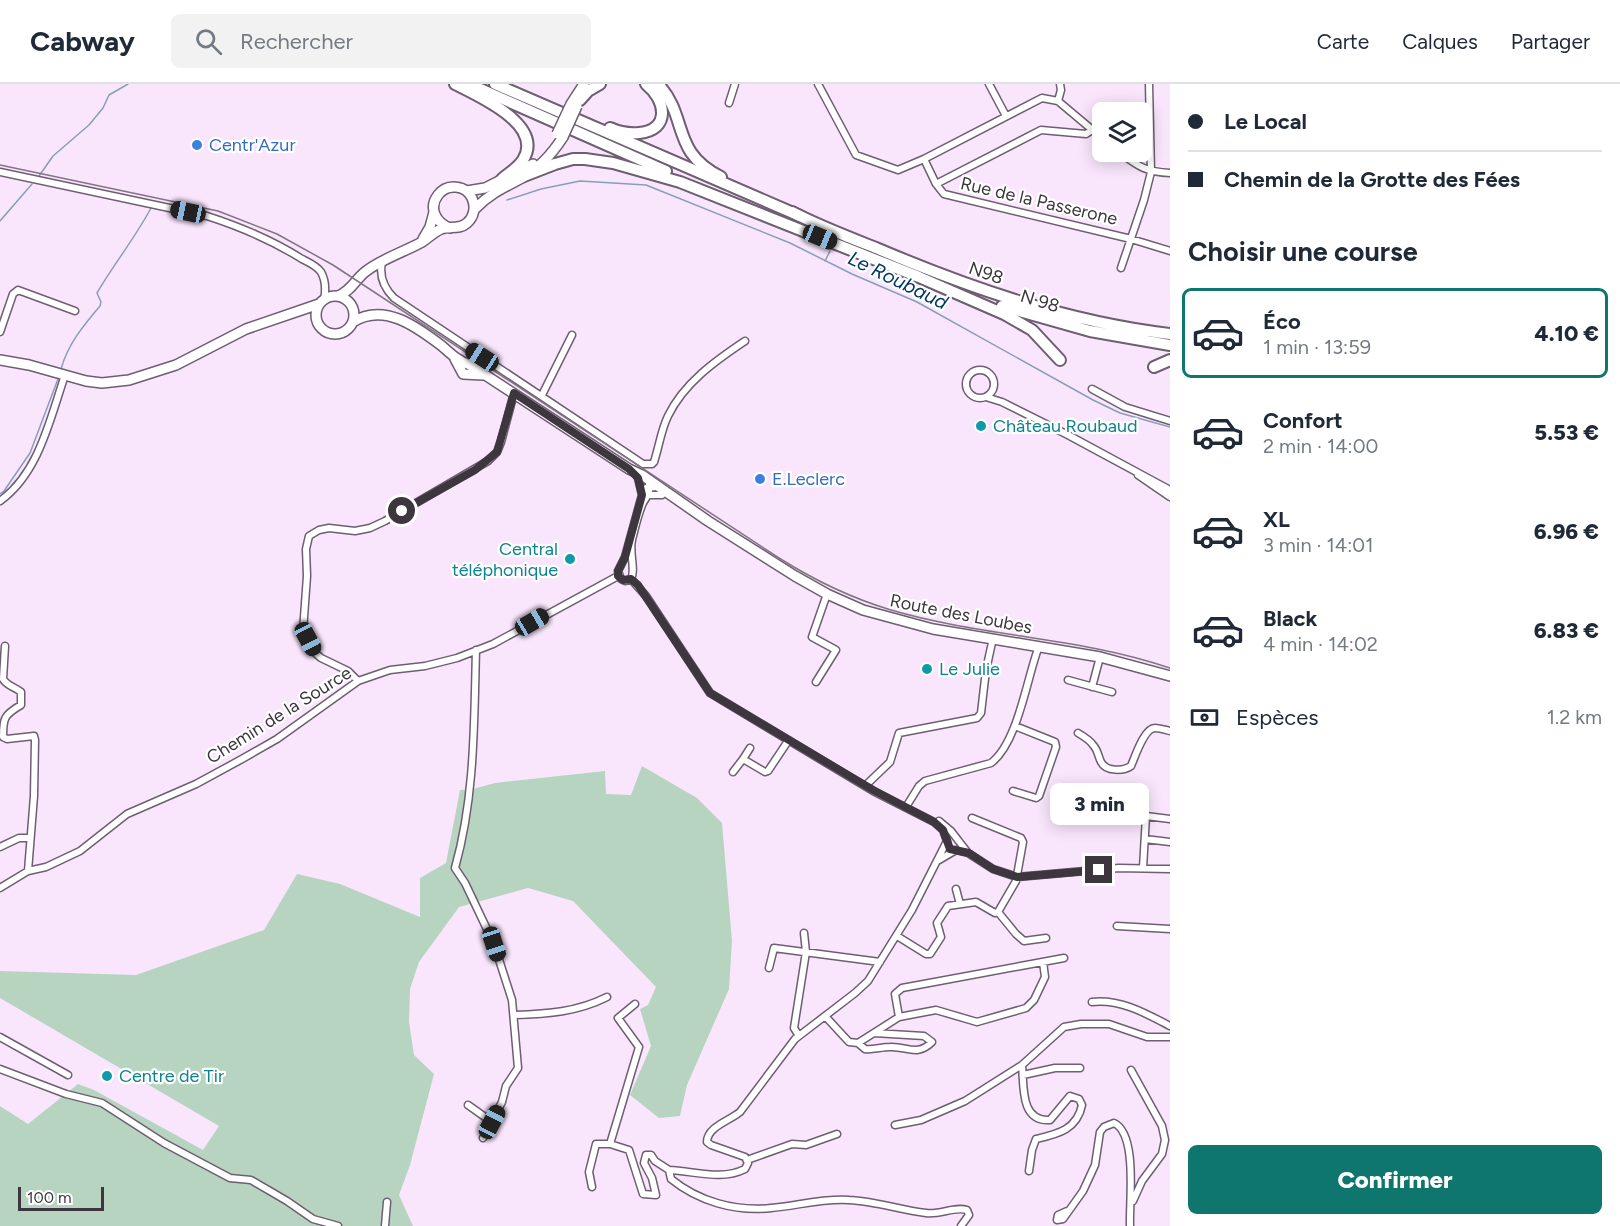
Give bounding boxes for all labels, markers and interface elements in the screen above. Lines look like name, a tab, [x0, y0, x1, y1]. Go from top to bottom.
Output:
search box	[171, 14, 591, 68]
text: Cabway	[30, 24, 135, 58]
icon: search	[192, 25, 225, 58]
text: Rechercher	[240, 28, 353, 55]
text: Carte	[1317, 29, 1369, 54]
text: Calques	[1402, 29, 1478, 54]
text: Partager	[1511, 29, 1590, 54]
map controls	[1092, 102, 1152, 162]
button: layers	[1092, 102, 1152, 162]
text: Le Local	[1224, 108, 1307, 135]
place label: Centr'Azur	[209, 134, 296, 156]
marker: Centr'Azur	[190, 138, 204, 152]
text: Chemin de la Grotte des Fées	[1224, 166, 1520, 193]
street label: Rue de la Passerone	[958, 172, 1120, 230]
car	[169, 199, 207, 225]
car	[800, 222, 840, 252]
text: Choisir une course	[1188, 235, 1418, 268]
water label: Le Roubaud	[844, 246, 952, 315]
street label: N98	[966, 257, 1006, 289]
street label: N 98	[1018, 285, 1062, 317]
icon: car	[1191, 306, 1245, 360]
text: Éco	[1263, 308, 1301, 335]
text: 4.10 €	[1535, 320, 1599, 347]
text: 1 min · 13:59	[1263, 335, 1371, 359]
car	[462, 340, 502, 374]
icon: car	[1191, 405, 1245, 459]
text: Confort	[1263, 407, 1343, 434]
place label: Château Roubaud	[993, 415, 1138, 437]
marker: Château Roubaud	[974, 419, 988, 433]
text: 5.53 €	[1534, 419, 1599, 446]
text: 2 min · 14:00	[1263, 434, 1378, 458]
place label: E.Leclerc	[772, 468, 845, 490]
marker: E.Leclerc	[753, 472, 767, 486]
route start	[388, 497, 415, 524]
icon: car	[1191, 504, 1245, 558]
text: XL	[1263, 506, 1290, 533]
text: 6.96 €	[1534, 518, 1599, 545]
text: 3 min · 14:01	[1263, 533, 1373, 557]
place label: Central téléphonique	[452, 538, 558, 581]
marker: Central téléphonique	[563, 552, 577, 566]
street label: Route des Loubes	[888, 589, 1034, 639]
icon: car	[1191, 603, 1245, 657]
car	[512, 605, 552, 639]
text: Black	[1263, 605, 1317, 632]
text: 6.83 €	[1534, 617, 1599, 644]
car	[292, 619, 324, 659]
text: 4 min · 14:02	[1263, 632, 1378, 656]
place label: Le Julie	[939, 658, 1000, 680]
street label: Chemin de la Source	[203, 661, 356, 768]
marker: Le Julie	[920, 662, 934, 676]
icon: cash	[1188, 701, 1221, 734]
text: Espèces	[1236, 704, 1318, 731]
text: 1.2 km	[1547, 705, 1602, 729]
callout: 3 min	[1050, 783, 1148, 825]
text: 3 min	[1074, 792, 1125, 816]
route end	[1085, 856, 1112, 883]
car	[480, 924, 508, 964]
place label: Centre de Tir	[119, 1065, 224, 1087]
marker: Centre de Tir	[100, 1069, 114, 1083]
car	[476, 1102, 508, 1142]
button: Confirmer	[1188, 1145, 1602, 1214]
scale bar	[18, 1184, 104, 1212]
text: 100 m	[27, 1188, 72, 1207]

